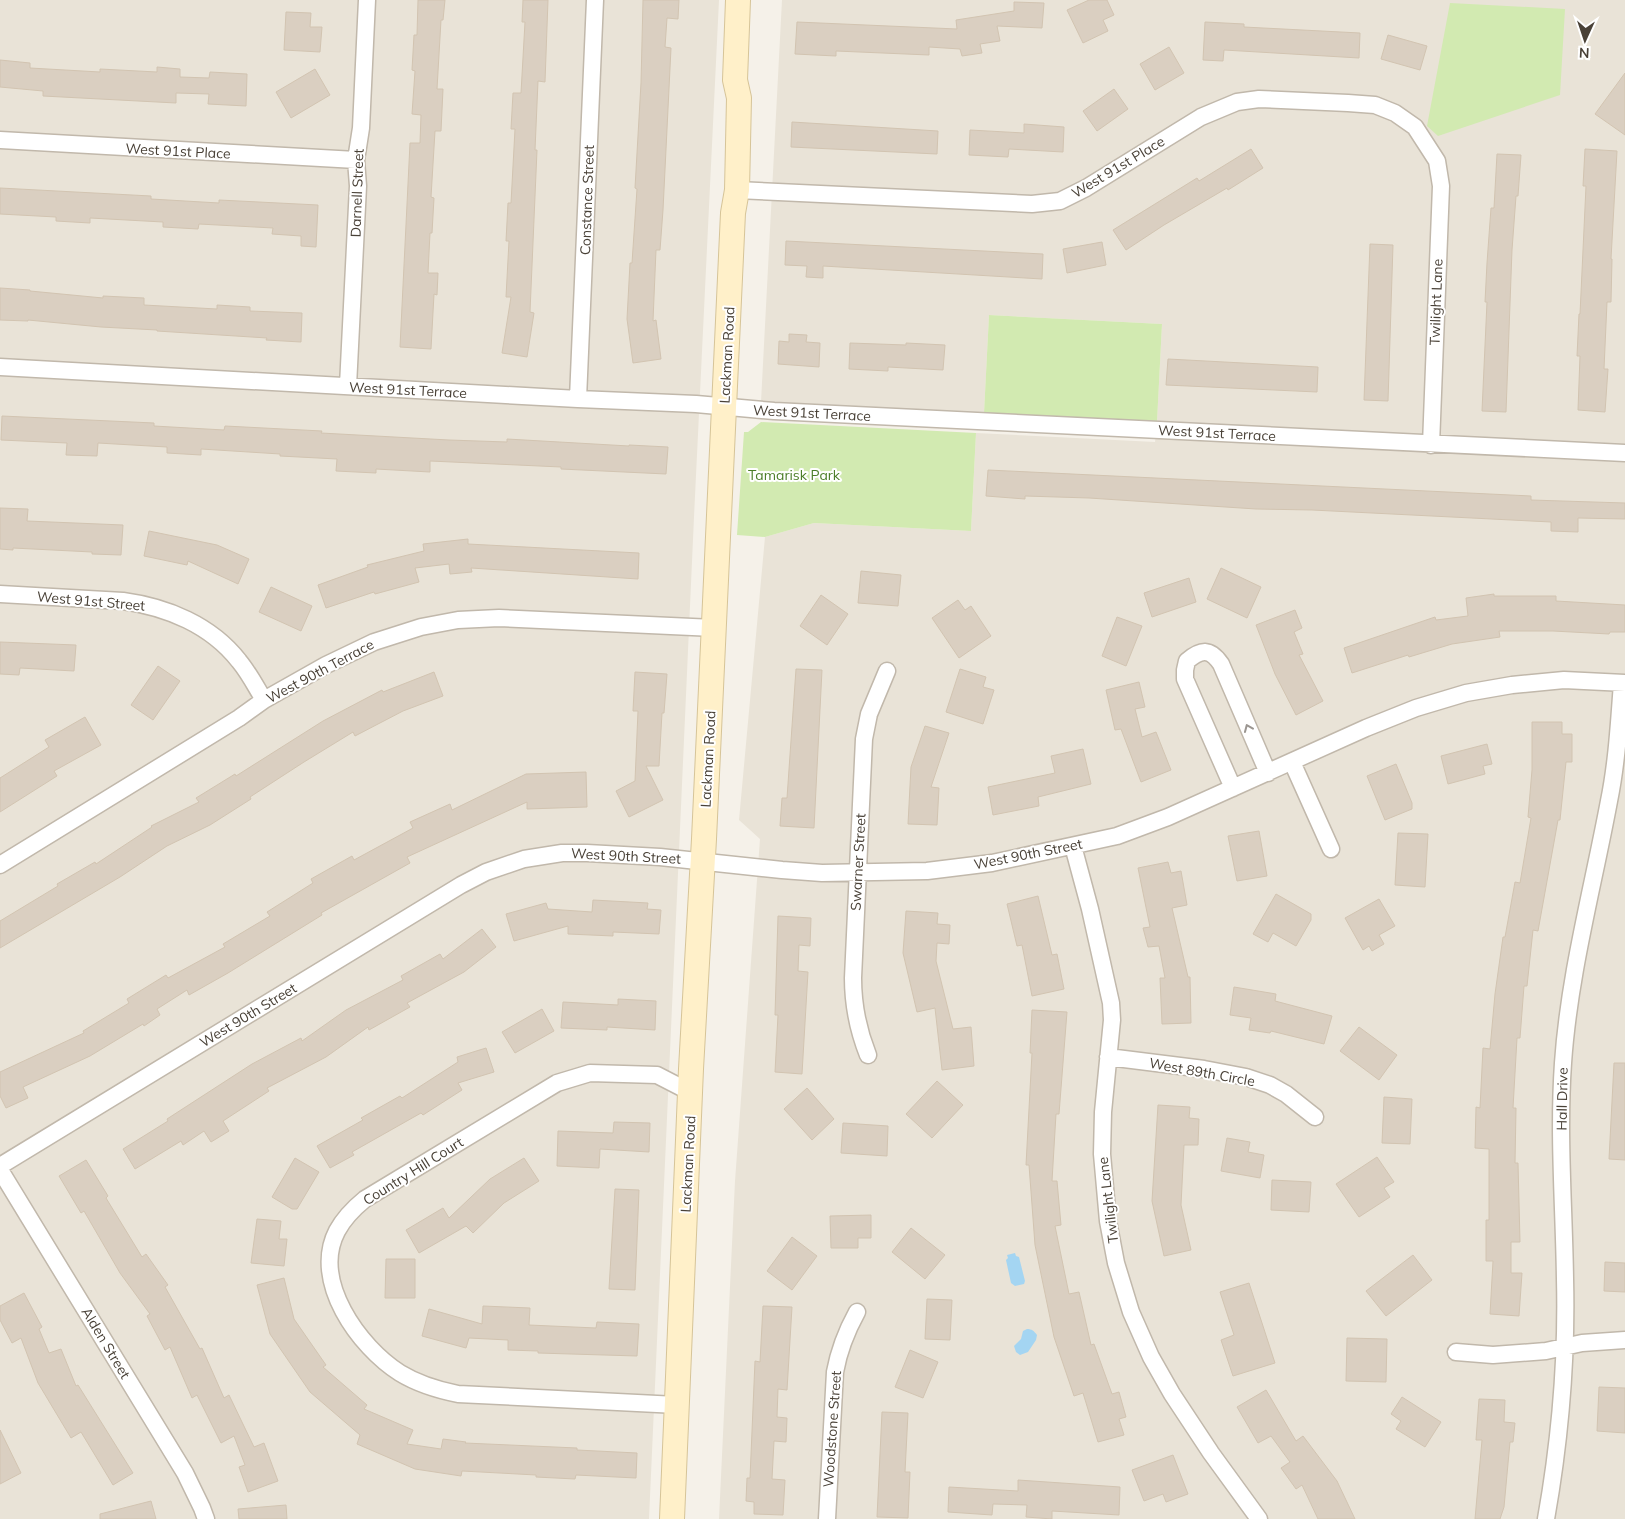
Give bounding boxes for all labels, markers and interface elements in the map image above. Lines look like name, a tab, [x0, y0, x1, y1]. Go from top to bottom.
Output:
north arrow	[1560, 15, 1610, 65]
text: N	[1579, 44, 1590, 62]
street label: West 91st Place	[1068, 132, 1168, 202]
street label: West 91st Place	[125, 139, 231, 163]
street label: Constance Street	[576, 144, 598, 255]
street label: Darnell Street	[346, 148, 368, 238]
street label: Twilight Lane	[1425, 258, 1447, 346]
street label: Lackman Road	[715, 306, 739, 404]
street label: West 91st Terrace	[349, 378, 467, 402]
street label: West 91st Terrace	[753, 401, 871, 425]
street label: West 91st Terrace	[1158, 421, 1276, 445]
park label: Tamarisk Park	[748, 466, 841, 484]
street label: West 91st Street	[36, 587, 146, 615]
street label: West 90th Terrace	[263, 635, 377, 707]
street label: Lackman Road	[696, 710, 720, 808]
one-way arrow	[1244, 724, 1255, 733]
street label: Swarner Street	[846, 813, 870, 911]
street label: West 90th Street	[972, 835, 1084, 873]
street label: West 90th Street	[571, 844, 682, 868]
street label: West 90th Street	[196, 979, 300, 1051]
street label: West 89th Circle	[1148, 1054, 1256, 1090]
street label: Hall Drive	[1552, 1067, 1572, 1131]
street label: Lackman Road	[676, 1115, 700, 1213]
street label: Country Hill Court	[360, 1133, 466, 1209]
street label: Twilight Lane	[1094, 1156, 1122, 1244]
street label: Alden Street	[78, 1304, 134, 1382]
street label: Woodstone Street	[819, 1370, 845, 1488]

